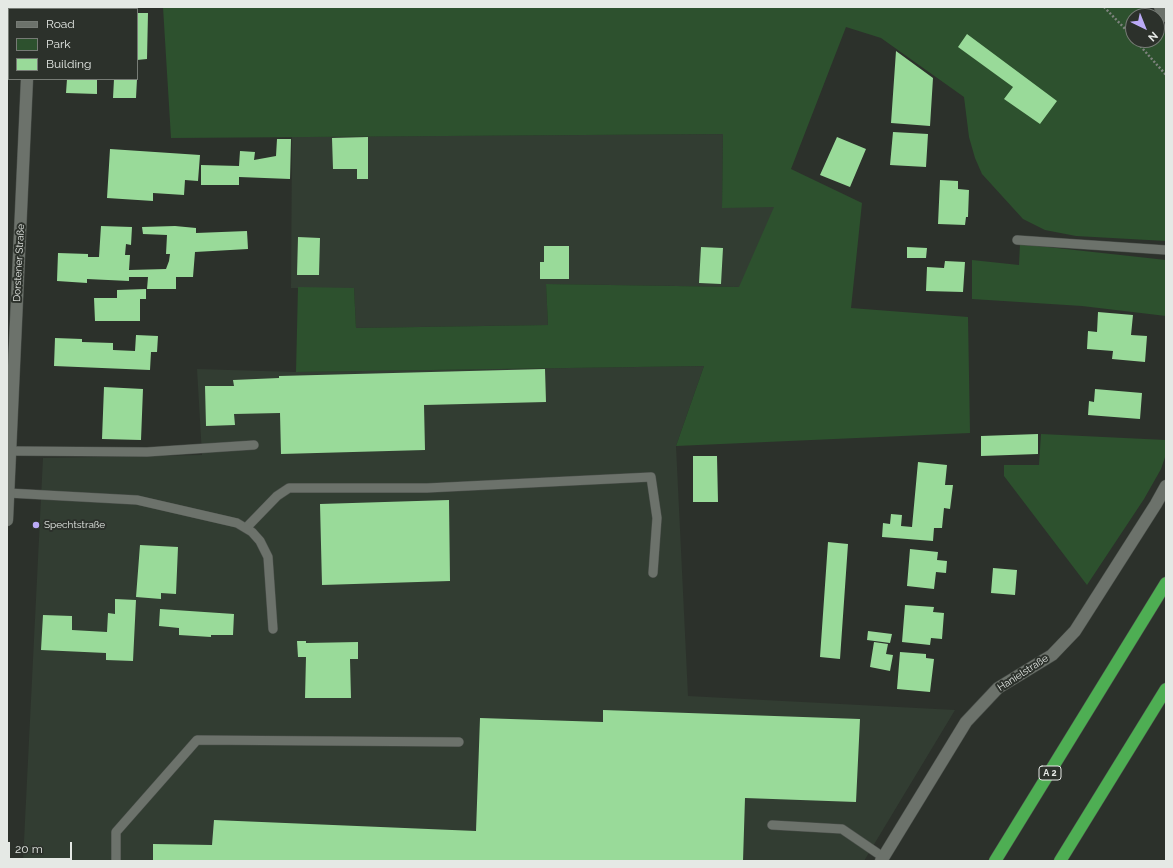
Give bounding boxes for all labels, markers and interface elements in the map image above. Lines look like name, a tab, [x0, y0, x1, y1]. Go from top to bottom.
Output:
legend	[8, 8, 138, 80]
north arrow	[1125, 8, 1165, 48]
text: Road	[46, 17, 75, 31]
text: N	[1145, 29, 1160, 44]
text: Park	[46, 37, 71, 51]
text: Building	[46, 57, 92, 71]
street label: Dorstener Straße	[11, 224, 27, 302]
place label: Spechtstraße	[44, 519, 105, 531]
marker: Spechtstraße	[31, 520, 41, 530]
street label: Hanielstraße	[995, 652, 1051, 694]
road number: A 2	[1039, 766, 1061, 780]
scale bar	[10, 834, 74, 860]
text: 20 m	[15, 842, 43, 856]

